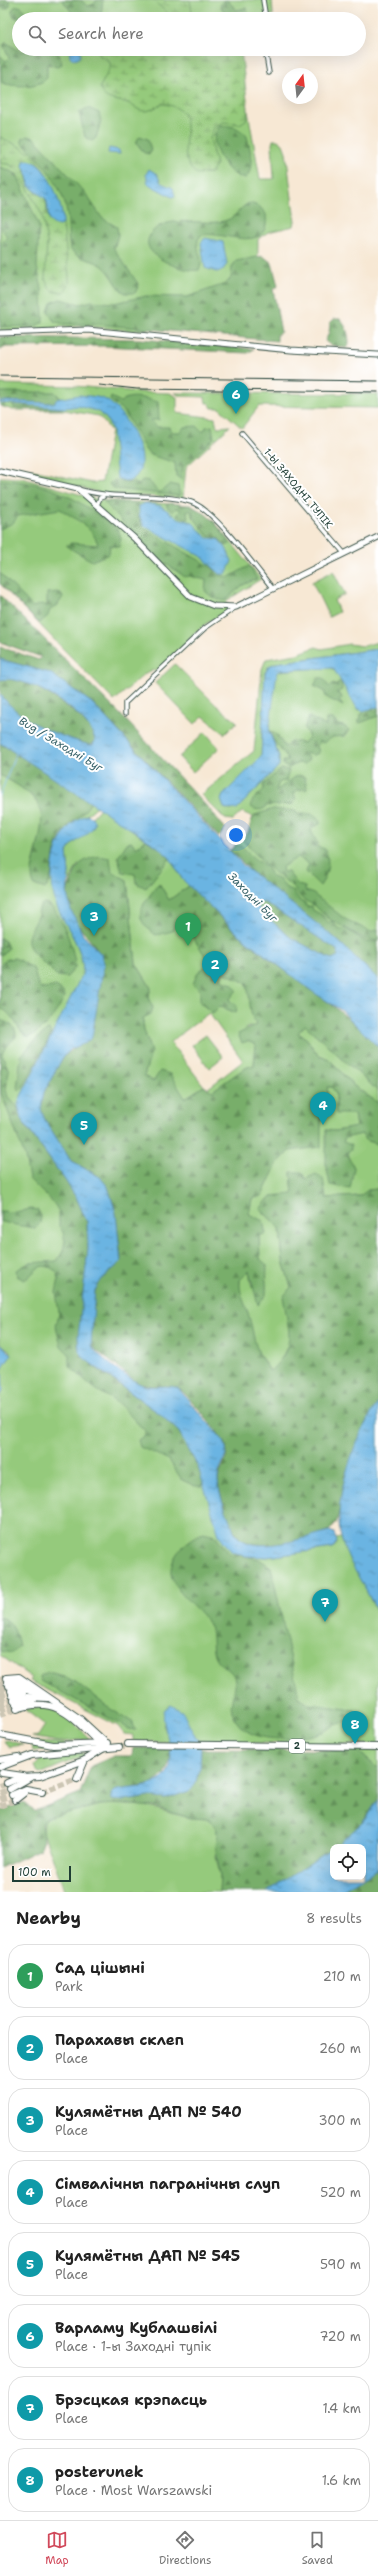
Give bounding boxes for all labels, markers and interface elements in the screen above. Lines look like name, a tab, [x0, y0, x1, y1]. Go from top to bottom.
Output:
search box	[12, 12, 366, 56]
icon: search	[26, 23, 48, 45]
text: Search here	[58, 24, 144, 44]
north arrow	[282, 68, 318, 104]
pin: 6	[223, 381, 249, 414]
street label: 1-Ы ЗАХОДНІ ТУПІК	[261, 446, 336, 531]
water label: Bug / Заходні Буг	[16, 713, 106, 776]
your location	[226, 825, 246, 845]
water label: Заходні Буг	[225, 869, 281, 926]
pin: 3	[81, 903, 107, 936]
pin: 1	[175, 913, 201, 946]
pin: 2	[202, 951, 228, 984]
pin: 4	[310, 1092, 336, 1125]
pin: 5	[71, 1112, 97, 1145]
pin: 7	[312, 1589, 338, 1622]
pin: 8	[342, 1711, 368, 1744]
road number: 2	[289, 1739, 305, 1753]
map controls	[330, 1844, 366, 1880]
button: locate	[330, 1844, 366, 1880]
scale bar	[12, 1864, 71, 1883]
text: 100 m	[18, 1865, 51, 1880]
text: Nearby	[16, 1907, 81, 1929]
text: 8 results	[306, 1910, 362, 1927]
text: Сад цішыні	[55, 1958, 145, 1978]
text: 1	[27, 1968, 33, 1985]
text: 210 m	[323, 1968, 361, 1985]
text: Park	[55, 1978, 83, 1995]
text: Парахавы склеп	[55, 2030, 184, 2050]
text: 2	[25, 2040, 35, 2057]
text: 260 m	[319, 2040, 361, 2057]
text: Place	[55, 2050, 88, 2067]
text: Кулямётны ДАП № 540	[55, 2102, 242, 2122]
text: 3	[25, 2112, 35, 2129]
text: 300 m	[318, 2112, 361, 2129]
text: Place	[55, 2122, 88, 2139]
text: Сімвалічны пагранічны слуп	[55, 2174, 280, 2194]
text: 4	[25, 2184, 35, 2201]
text: 520 m	[320, 2184, 361, 2201]
text: Place	[55, 2194, 88, 2211]
text: Кулямётны ДАП № 545	[55, 2246, 240, 2266]
text: 5	[26, 2256, 34, 2273]
text: 590 m	[320, 2256, 361, 2273]
text: Place	[55, 2266, 88, 2283]
text: Варламу Кублашвілі	[55, 2318, 217, 2338]
text: 6	[25, 2328, 35, 2345]
text: 720 m	[320, 2328, 361, 2345]
text: Place · 1-ы Заходні тупік	[55, 2338, 211, 2355]
text: Брэсцкая крэпасць	[55, 2390, 207, 2410]
text: 7	[25, 2400, 35, 2417]
text: 1.4 km	[323, 2400, 361, 2417]
text: Place	[55, 2410, 88, 2427]
text: posterunek	[55, 2462, 143, 2482]
text: 8	[25, 2472, 35, 2489]
text: 1.6 km	[322, 2472, 361, 2489]
text: Place · Most Warszawski	[55, 2482, 212, 2499]
tab: Map	[45, 2529, 69, 2568]
tab: Directions	[159, 2529, 211, 2568]
tab: Saved	[302, 2529, 333, 2568]

